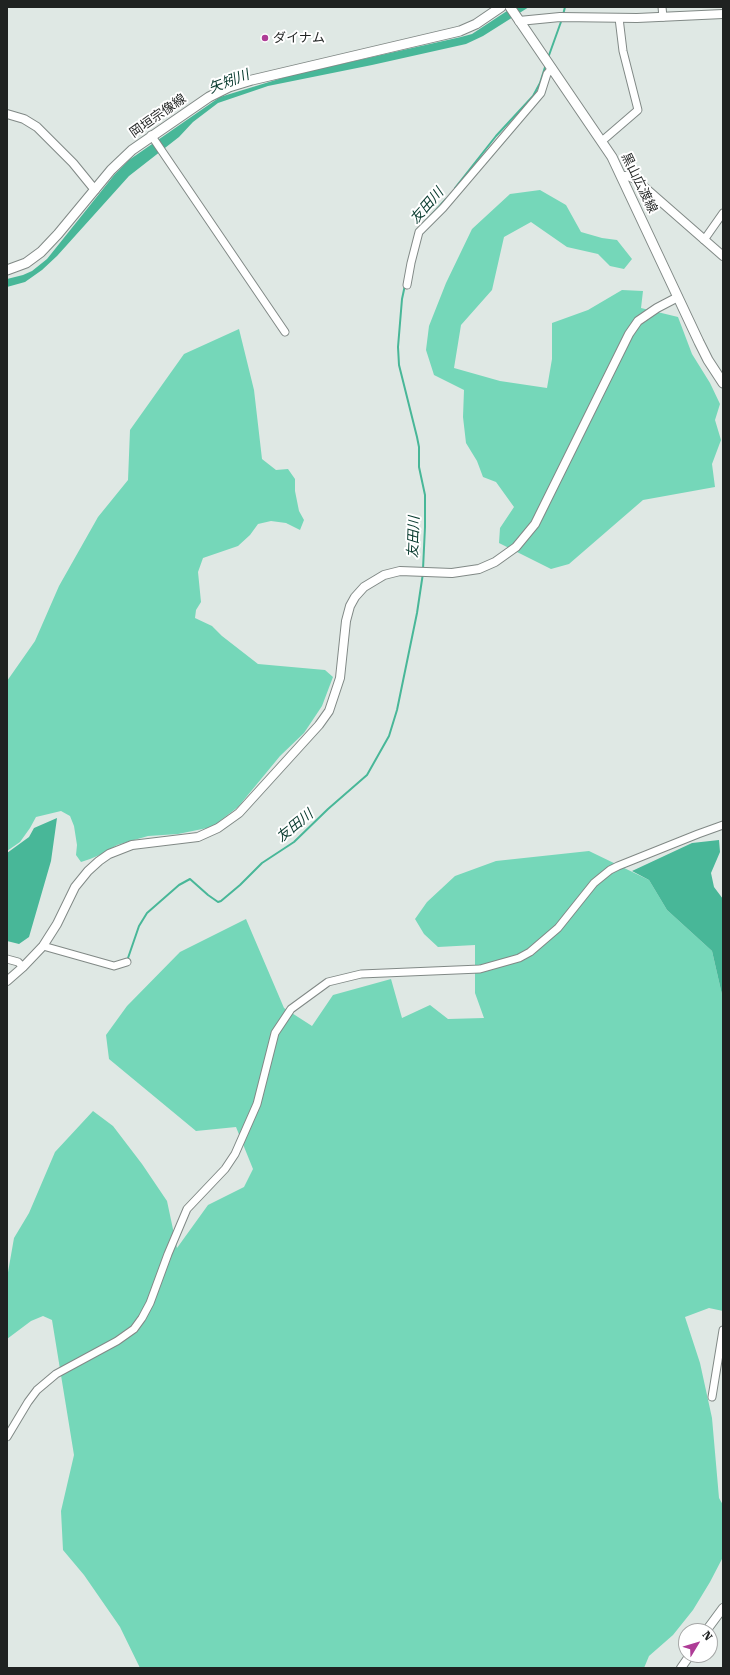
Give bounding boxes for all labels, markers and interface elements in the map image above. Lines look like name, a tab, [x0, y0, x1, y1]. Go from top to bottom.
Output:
place label: ダイナム	[273, 30, 325, 46]
marker: ダイナム	[260, 33, 270, 43]
water label: 矢矧川	[206, 67, 252, 97]
street label: 岡垣宗像線	[127, 91, 189, 141]
street label: 黒山広渡線	[618, 150, 660, 216]
water label: 友田川	[407, 185, 447, 227]
water label: 友田川	[405, 516, 423, 558]
water label: 友田川	[273, 806, 317, 846]
north arrow	[678, 1623, 718, 1663]
text: N	[699, 1629, 715, 1643]

